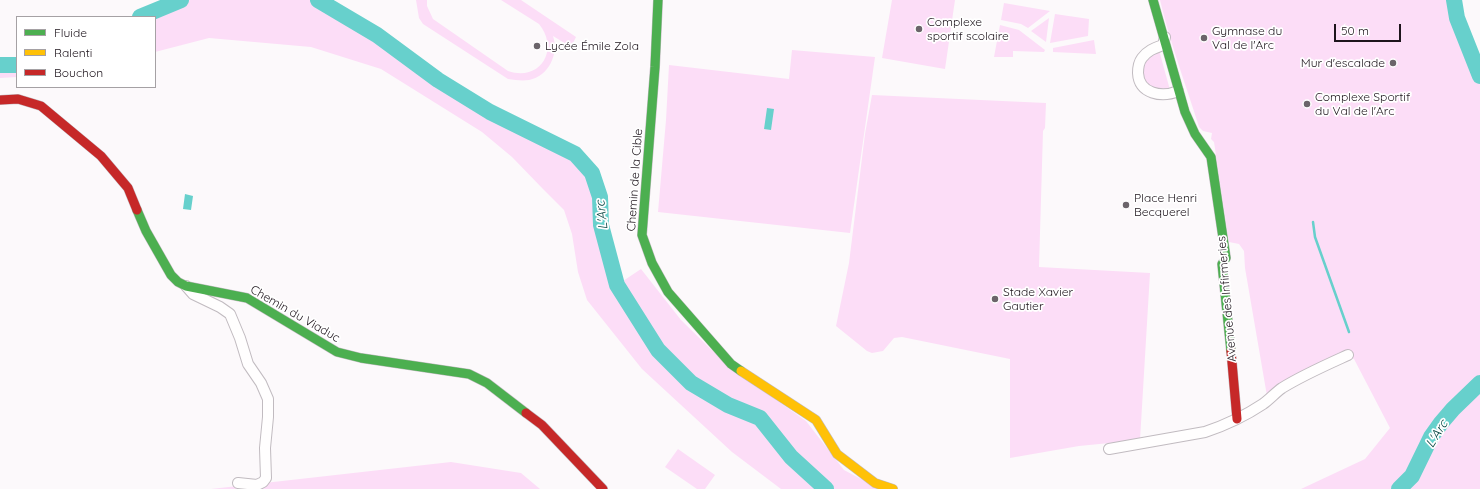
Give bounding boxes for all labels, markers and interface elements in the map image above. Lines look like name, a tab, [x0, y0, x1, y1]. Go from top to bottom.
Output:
place label: Complexe sportif scolaire	[927, 15, 1009, 43]
legend	[16, 16, 156, 88]
scale bar	[1336, 16, 1403, 42]
text: 50 m	[1341, 23, 1369, 38]
marker: Complexe sportif scolaire	[914, 24, 924, 34]
place label: Gymnase du Val de l'Arc	[1212, 24, 1282, 52]
text: Fluide	[54, 25, 87, 40]
marker: Gymnase du Val de l'Arc	[1199, 33, 1209, 43]
place label: Lycée Émile Zola	[545, 39, 639, 53]
marker: Lycée Émile Zola	[532, 41, 542, 51]
text: Ralenti	[54, 45, 92, 60]
place label: Mur d'escalade	[1301, 56, 1385, 70]
marker: Mur d'escalade	[1388, 58, 1398, 68]
text: Bouchon	[54, 65, 103, 80]
place label: Complexe Sportif du Val de l'Arc	[1315, 90, 1410, 118]
marker: Complexe Sportif du Val de l'Arc	[1302, 99, 1312, 109]
street label: Chemin de la Cible	[624, 128, 646, 232]
place label: Place Henri Becquerel	[1134, 191, 1197, 219]
water label: L'Arc	[593, 200, 611, 230]
marker: Place Henri Becquerel	[1121, 200, 1131, 210]
street label: Avenue des Infirmeries	[1214, 236, 1240, 362]
street label: Chemin du Viaduc	[248, 283, 342, 345]
place label: Stade Xavier Gautier	[1003, 285, 1073, 313]
marker: Stade Xavier Gautier	[990, 294, 1000, 304]
water label: L'Arc	[1423, 417, 1451, 451]

